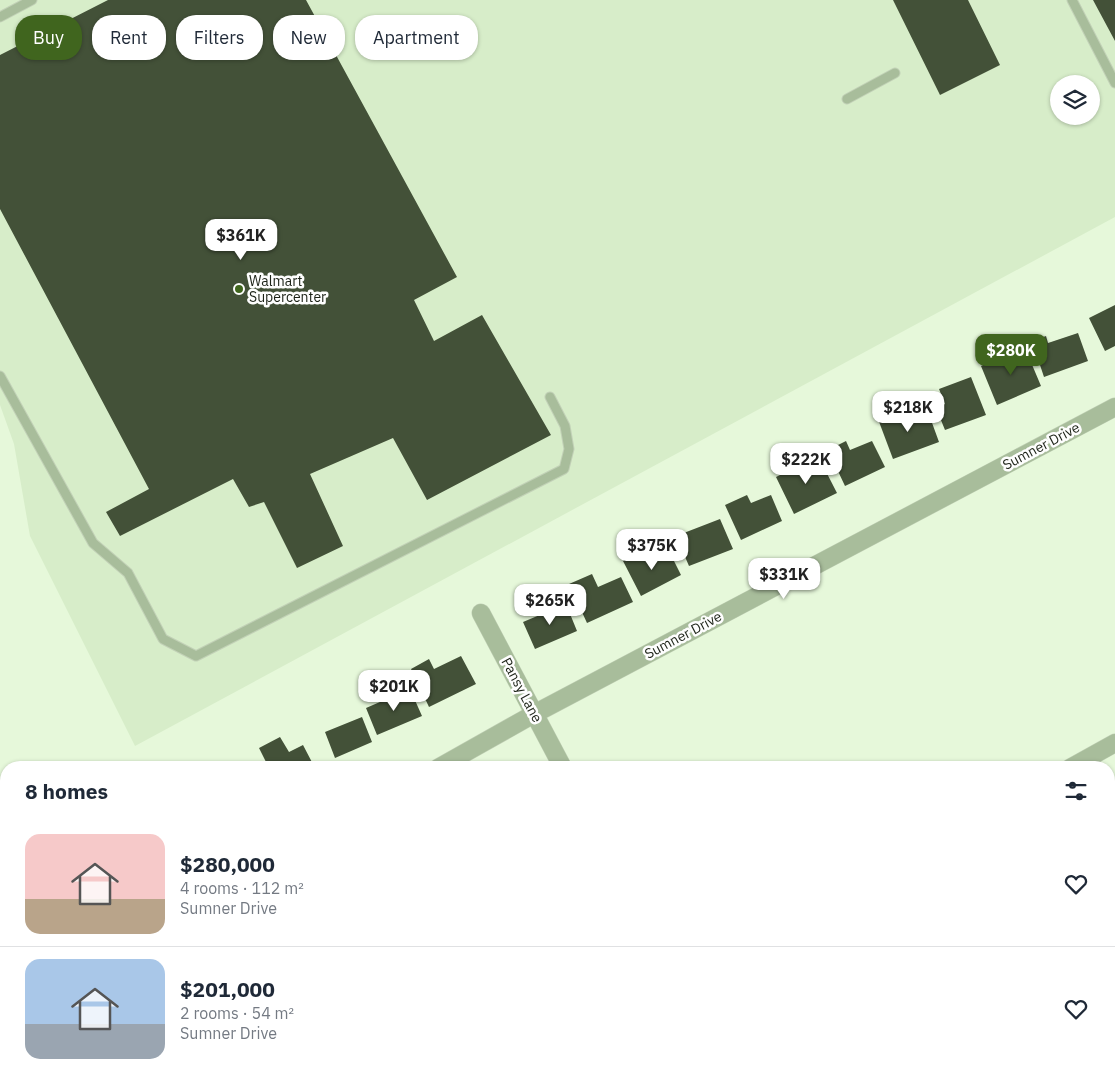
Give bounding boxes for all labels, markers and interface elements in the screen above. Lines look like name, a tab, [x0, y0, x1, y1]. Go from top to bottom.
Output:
chip: Buy	[15, 15, 82, 60]
chip: Rent	[92, 15, 166, 60]
chip: Filters	[176, 15, 263, 60]
chip: New	[273, 15, 345, 60]
chip: Apartment	[355, 15, 478, 60]
map controls	[1050, 75, 1100, 125]
button: layers	[1050, 75, 1100, 125]
pin: $361K	[206, 218, 276, 261]
text: $361K	[216, 225, 266, 245]
place label: Walmart Supercenter	[249, 272, 326, 306]
marker: Walmart Supercenter	[233, 283, 245, 295]
pin: $280K	[976, 334, 1046, 376]
text: $280K	[986, 340, 1036, 360]
pin: $218K	[873, 390, 943, 433]
text: $218K	[883, 397, 933, 417]
street label: Sumner Drive	[999, 418, 1083, 474]
pin: $222K	[771, 442, 841, 485]
text: $222K	[781, 449, 831, 469]
pin: $375K	[617, 528, 687, 571]
text: $375K	[627, 535, 677, 555]
pin: $331K	[749, 558, 819, 600]
text: $331K	[759, 564, 809, 584]
pin: $265K	[515, 584, 585, 626]
text: $265K	[525, 590, 575, 610]
street label: Sumner Drive	[641, 607, 725, 663]
street label: Pansy Lane	[497, 655, 547, 726]
pin: $201K	[359, 670, 429, 712]
text: $201K	[369, 676, 419, 696]
text: 8 homes	[25, 777, 108, 805]
icon: filters	[1062, 777, 1090, 805]
text: $280,000	[180, 850, 275, 878]
icon: home	[65, 854, 125, 914]
icon: heart	[1062, 870, 1090, 898]
text: 4 rooms · 112 m²	[180, 878, 304, 898]
text: Sumner Drive	[180, 898, 277, 918]
text: $201,000	[180, 975, 275, 1003]
icon: home	[65, 979, 125, 1039]
icon: heart	[1062, 995, 1090, 1023]
text: 2 rooms · 54 m²	[180, 1003, 294, 1023]
text: Sumner Drive	[180, 1023, 277, 1043]

